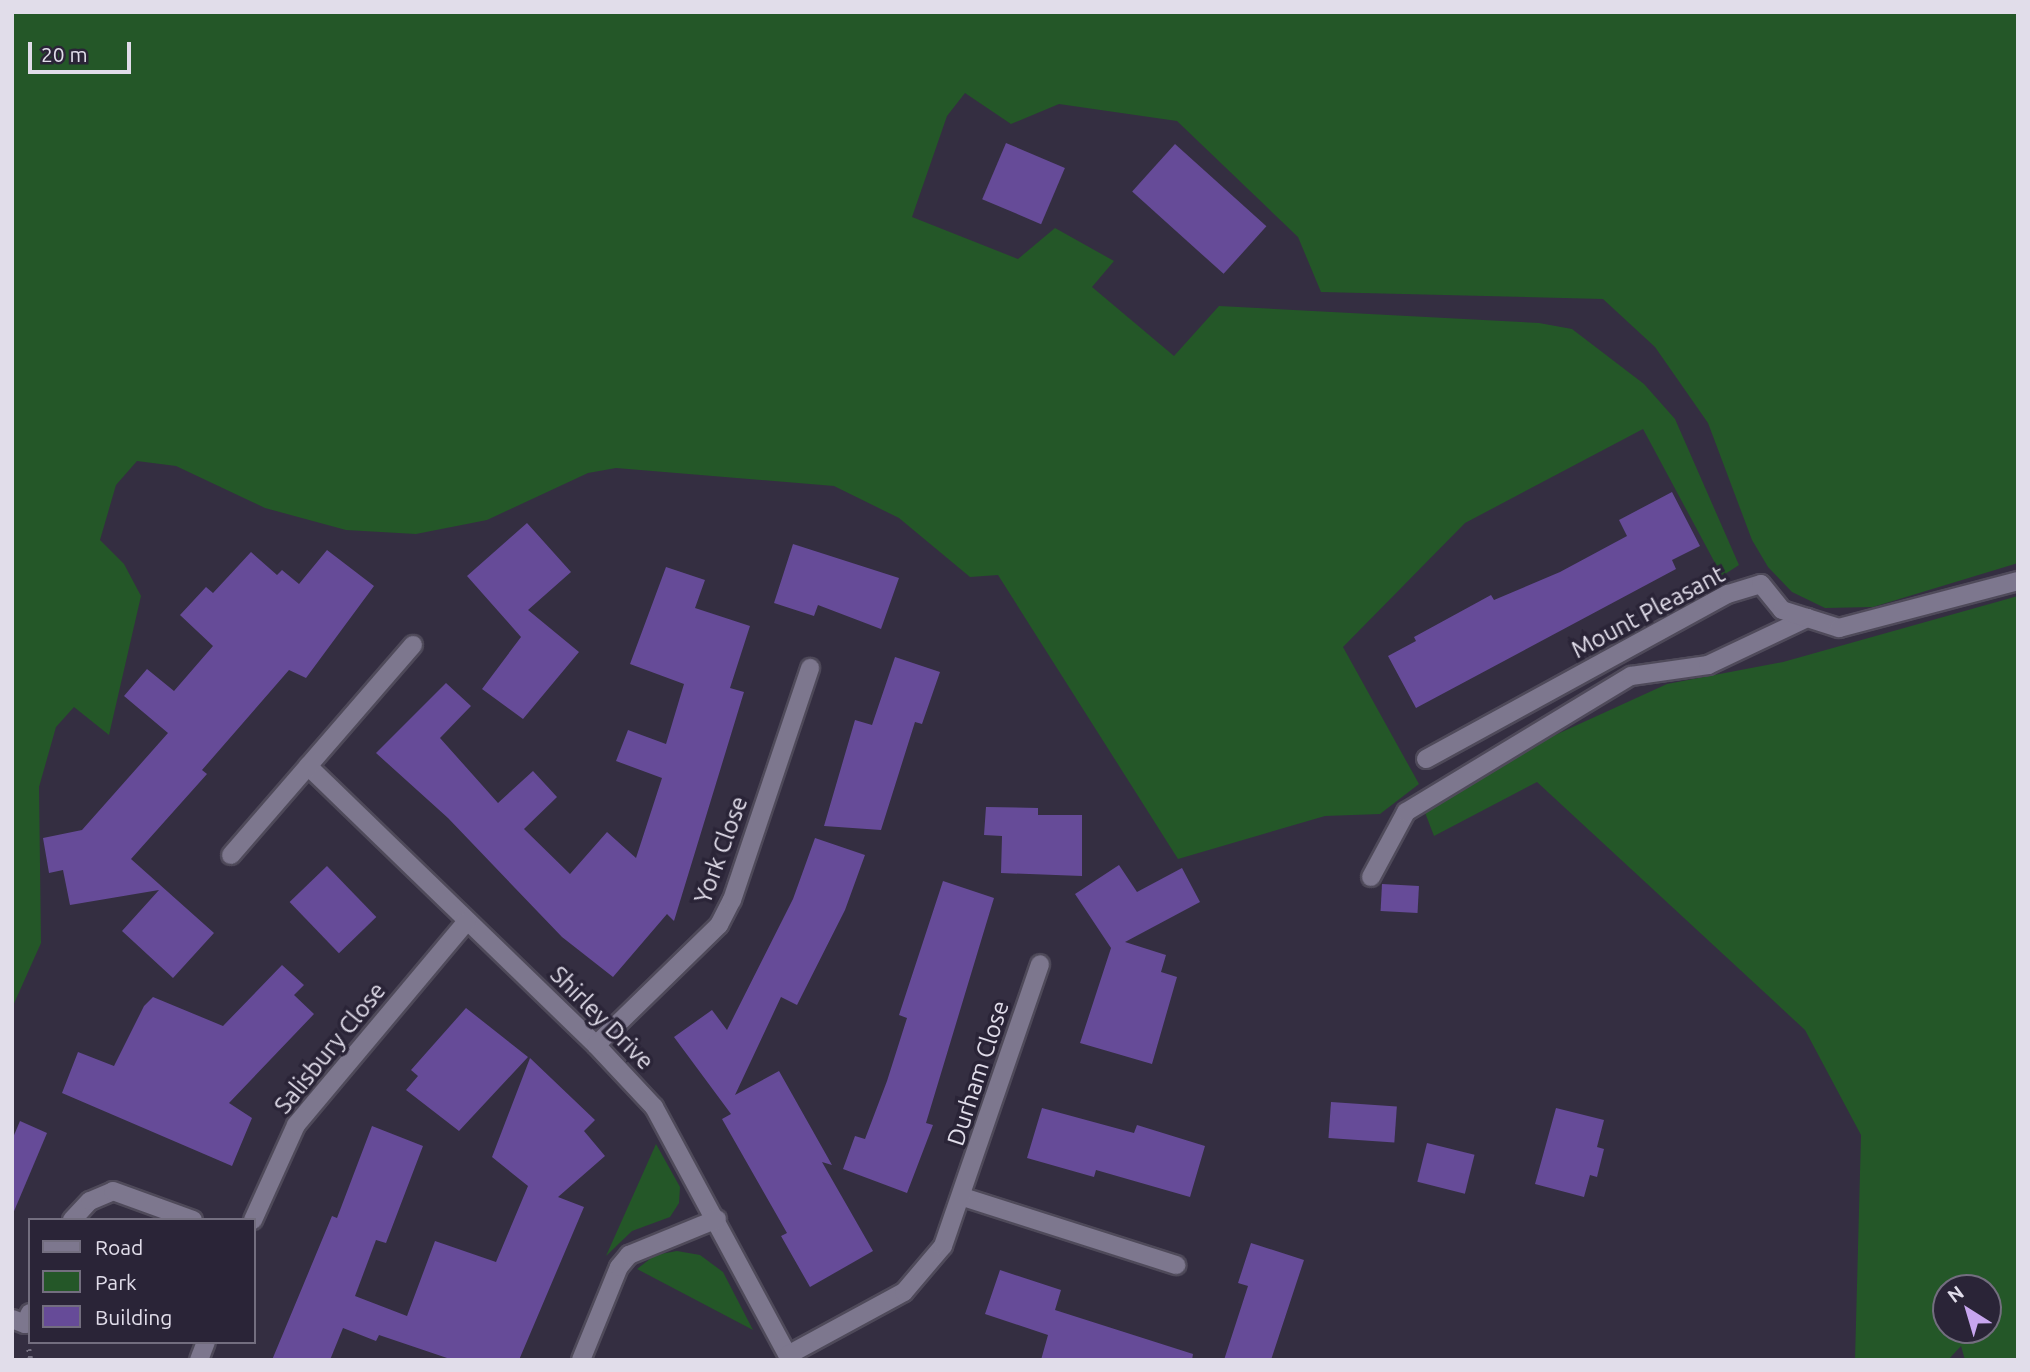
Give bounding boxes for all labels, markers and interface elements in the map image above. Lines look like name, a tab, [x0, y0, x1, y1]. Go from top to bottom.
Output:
scale bar	[32, 28, 135, 72]
text: 20 m	[41, 42, 88, 66]
street label: Mount Pleasant	[1566, 560, 1730, 664]
street label: York Close	[688, 792, 754, 908]
street label: Shirley Drive	[544, 960, 660, 1076]
street label: Salisbury Close	[268, 977, 392, 1119]
street label: Durham Close	[941, 997, 1015, 1149]
legend	[28, 1218, 256, 1344]
text: Road	[95, 1235, 143, 1259]
text: Park	[95, 1270, 137, 1294]
north arrow	[1932, 1274, 2002, 1344]
text: N	[1943, 1281, 1968, 1307]
text: Building	[95, 1305, 172, 1329]

